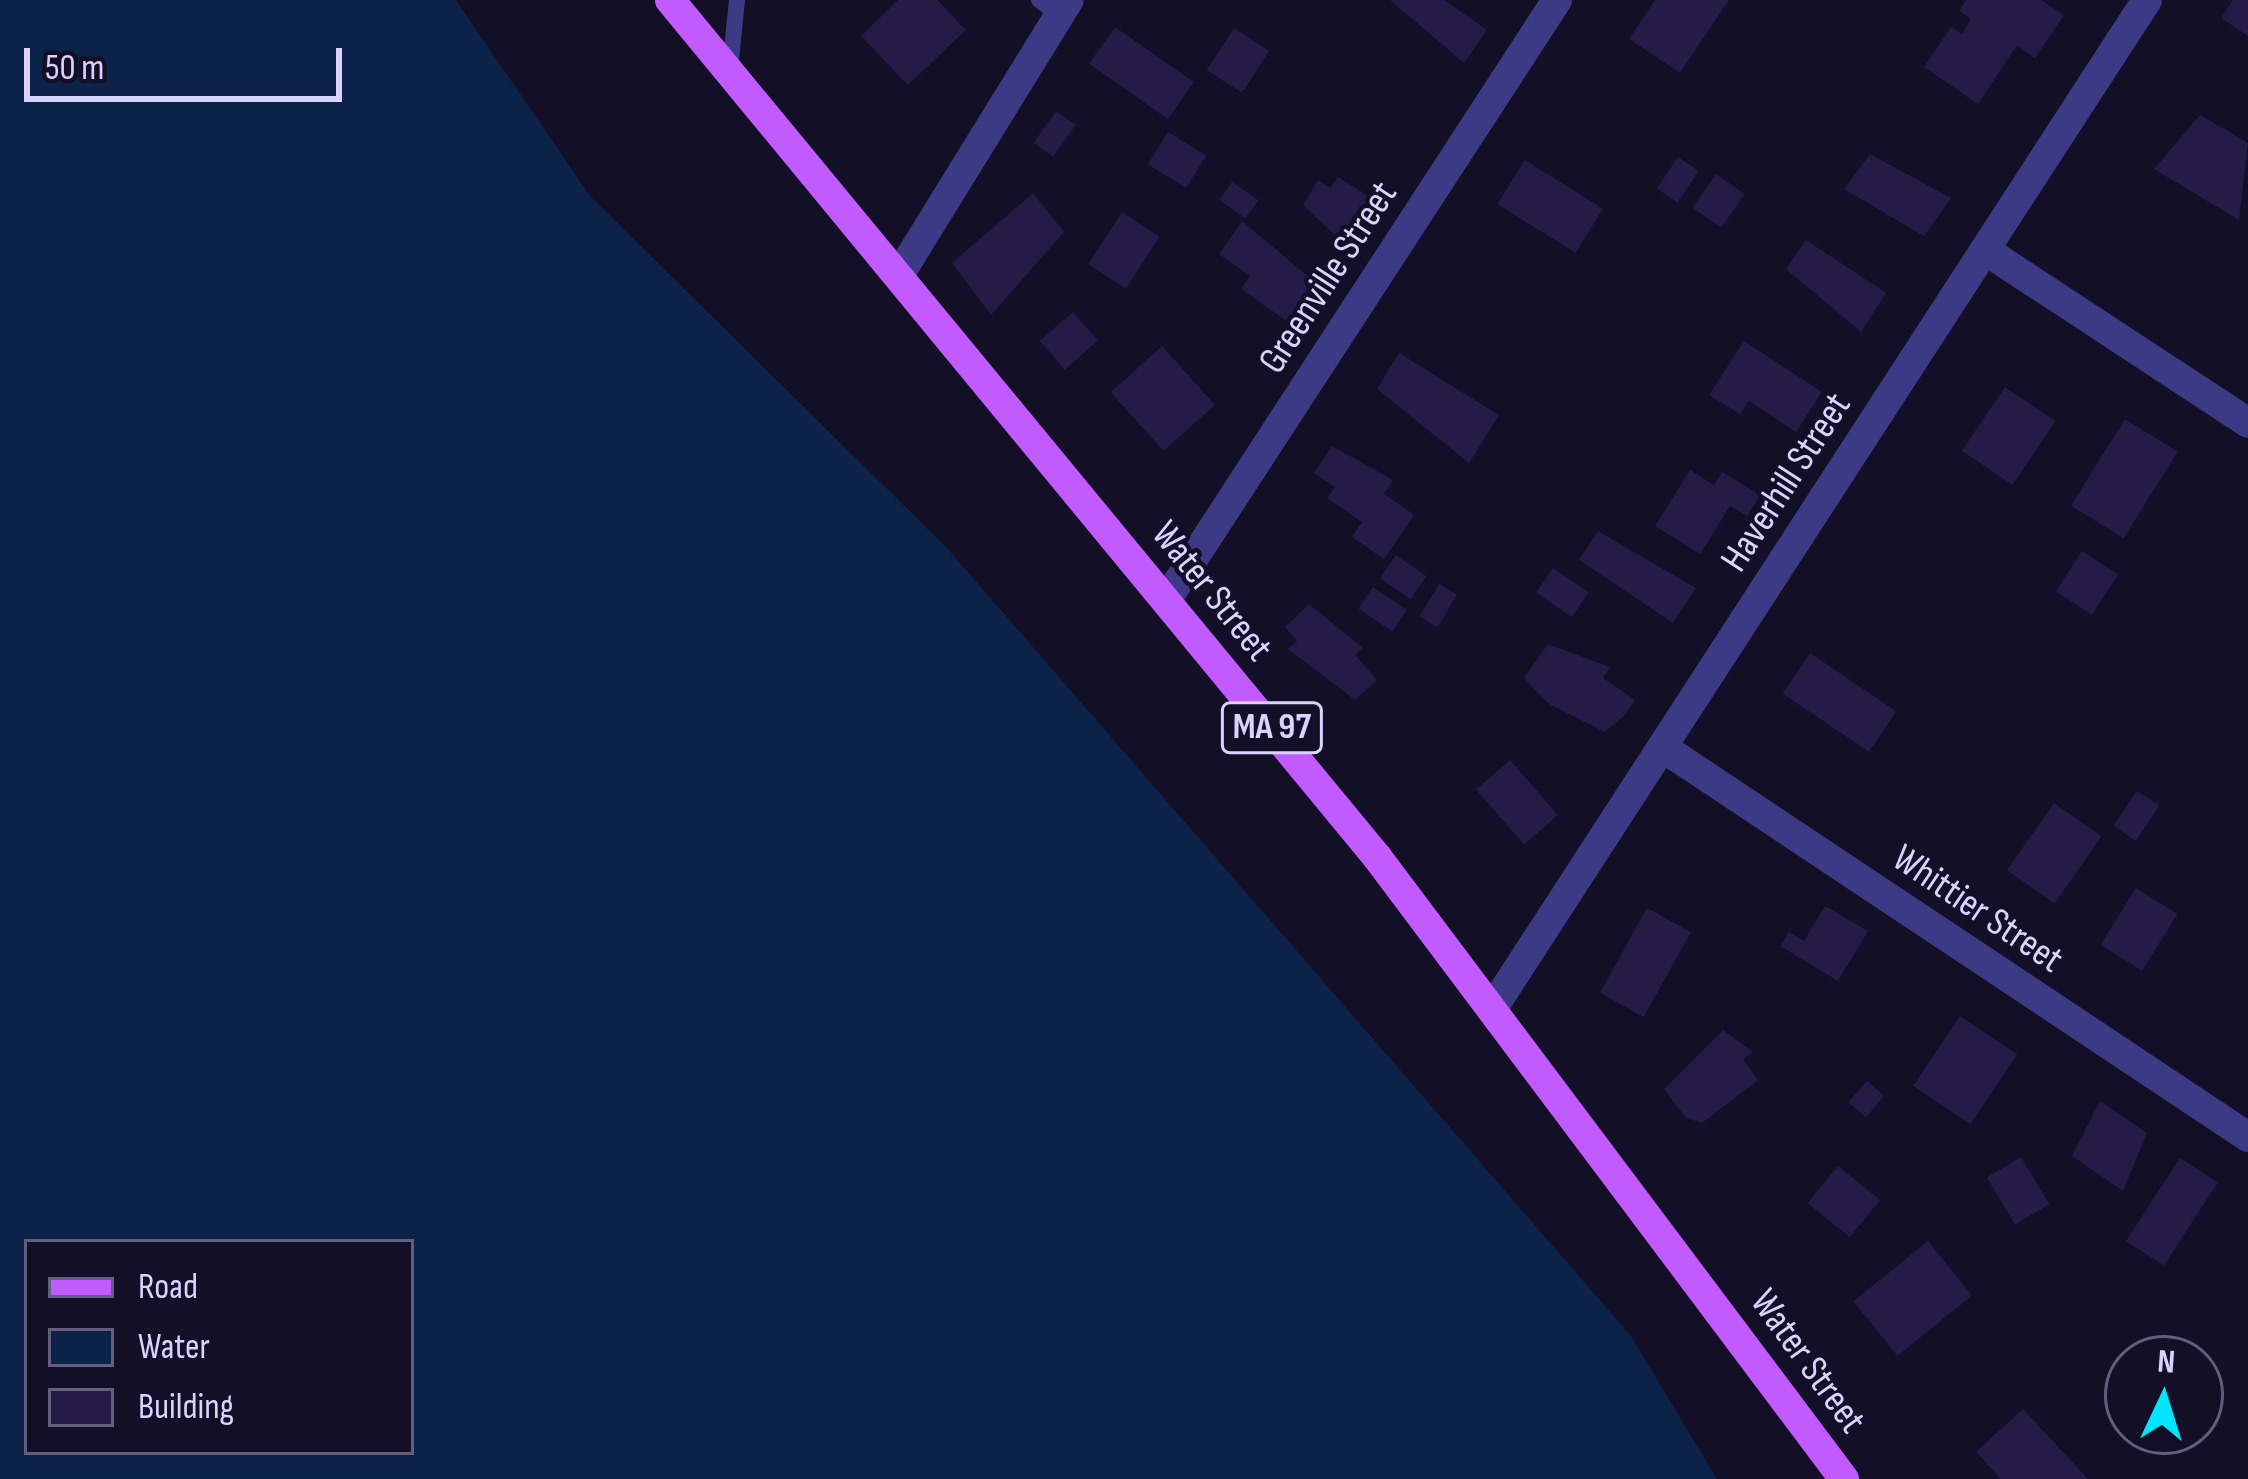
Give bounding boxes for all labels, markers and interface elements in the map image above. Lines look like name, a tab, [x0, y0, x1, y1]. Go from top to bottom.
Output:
scale bar	[30, 24, 348, 98]
text: 50 m	[45, 47, 104, 90]
street label: Greenville Street	[1250, 173, 1408, 383]
street label: Haverhill Street	[1712, 385, 1862, 581]
street label: Water Street	[1140, 513, 1282, 671]
road number: MA 97	[1218, 698, 1326, 758]
street label: Whittier Street	[1883, 836, 2071, 984]
legend	[24, 1239, 414, 1455]
text: Road	[138, 1266, 198, 1309]
street label: Water Street	[1739, 1281, 1875, 1443]
text: Water	[138, 1326, 210, 1369]
north arrow	[2104, 1335, 2224, 1455]
text: N	[2156, 1342, 2176, 1383]
text: Building	[138, 1386, 234, 1429]

